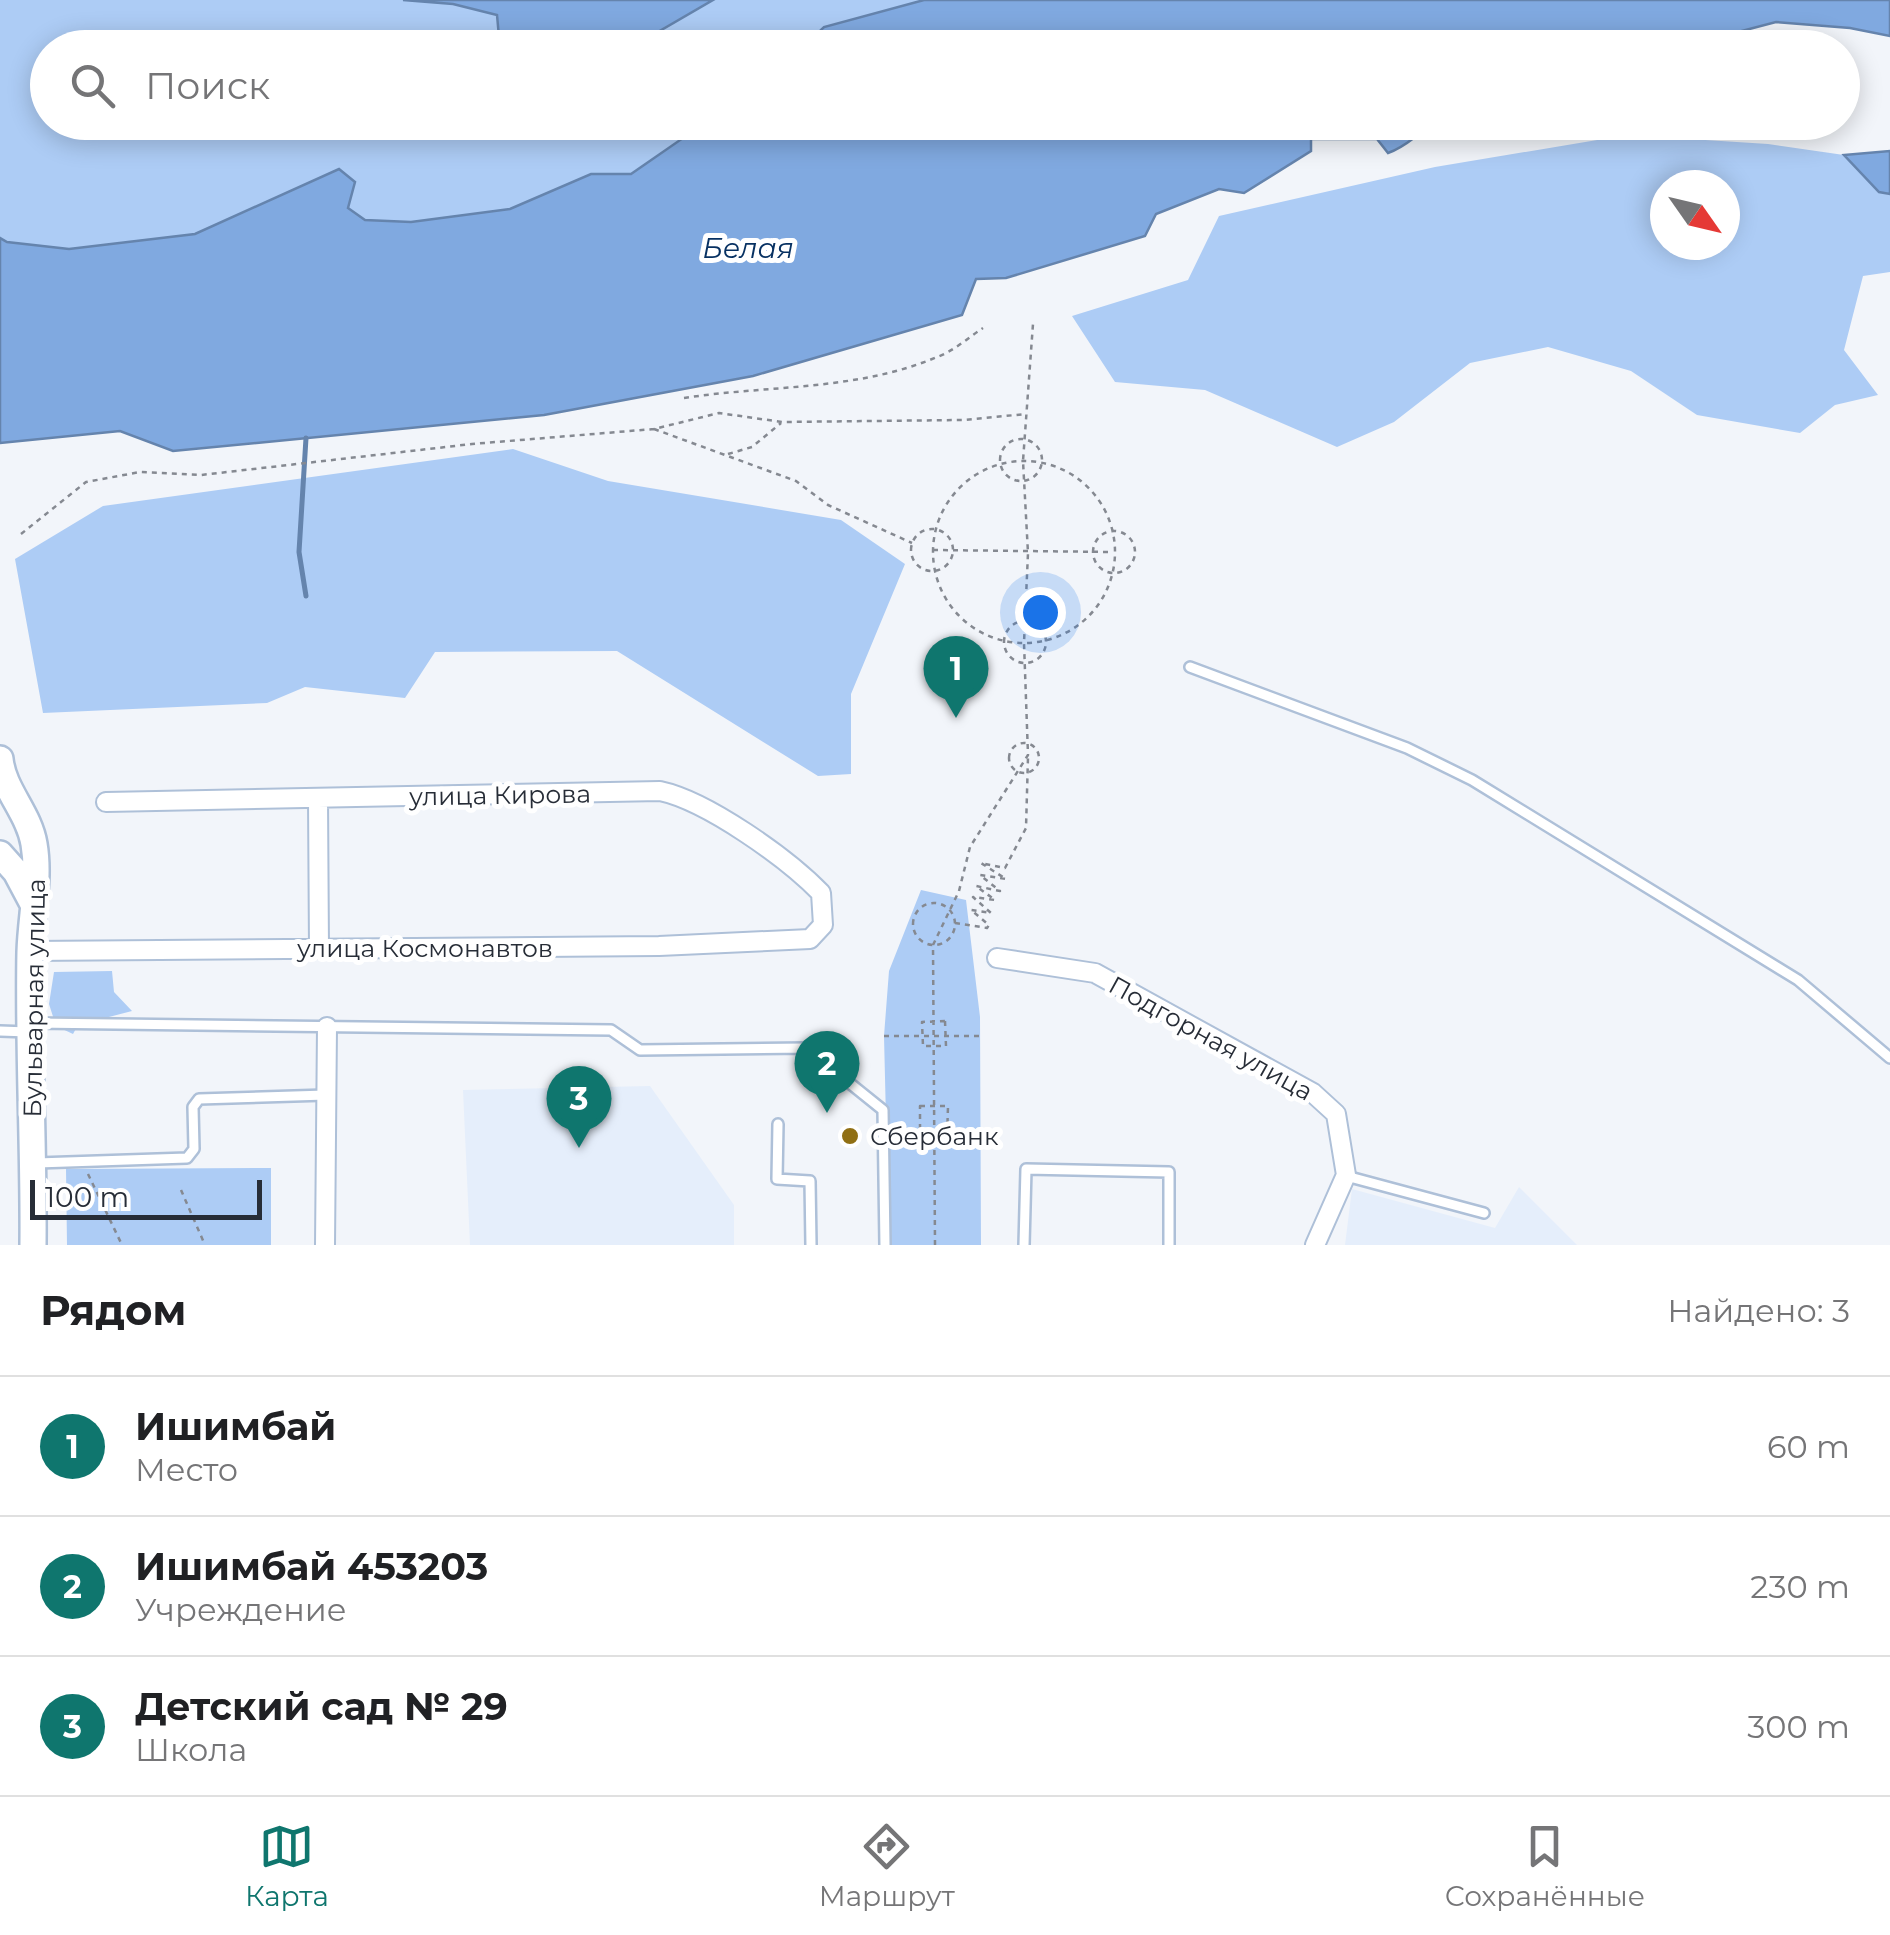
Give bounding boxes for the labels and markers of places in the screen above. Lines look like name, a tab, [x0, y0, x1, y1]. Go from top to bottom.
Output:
pin: 1	[924, 636, 988, 718]
pin: 2	[794, 1030, 860, 1113]
pin: 3	[546, 1066, 612, 1148]
place label: Сбербанк	[870, 1121, 999, 1151]
marker: Сбербанк	[839, 1125, 861, 1147]

